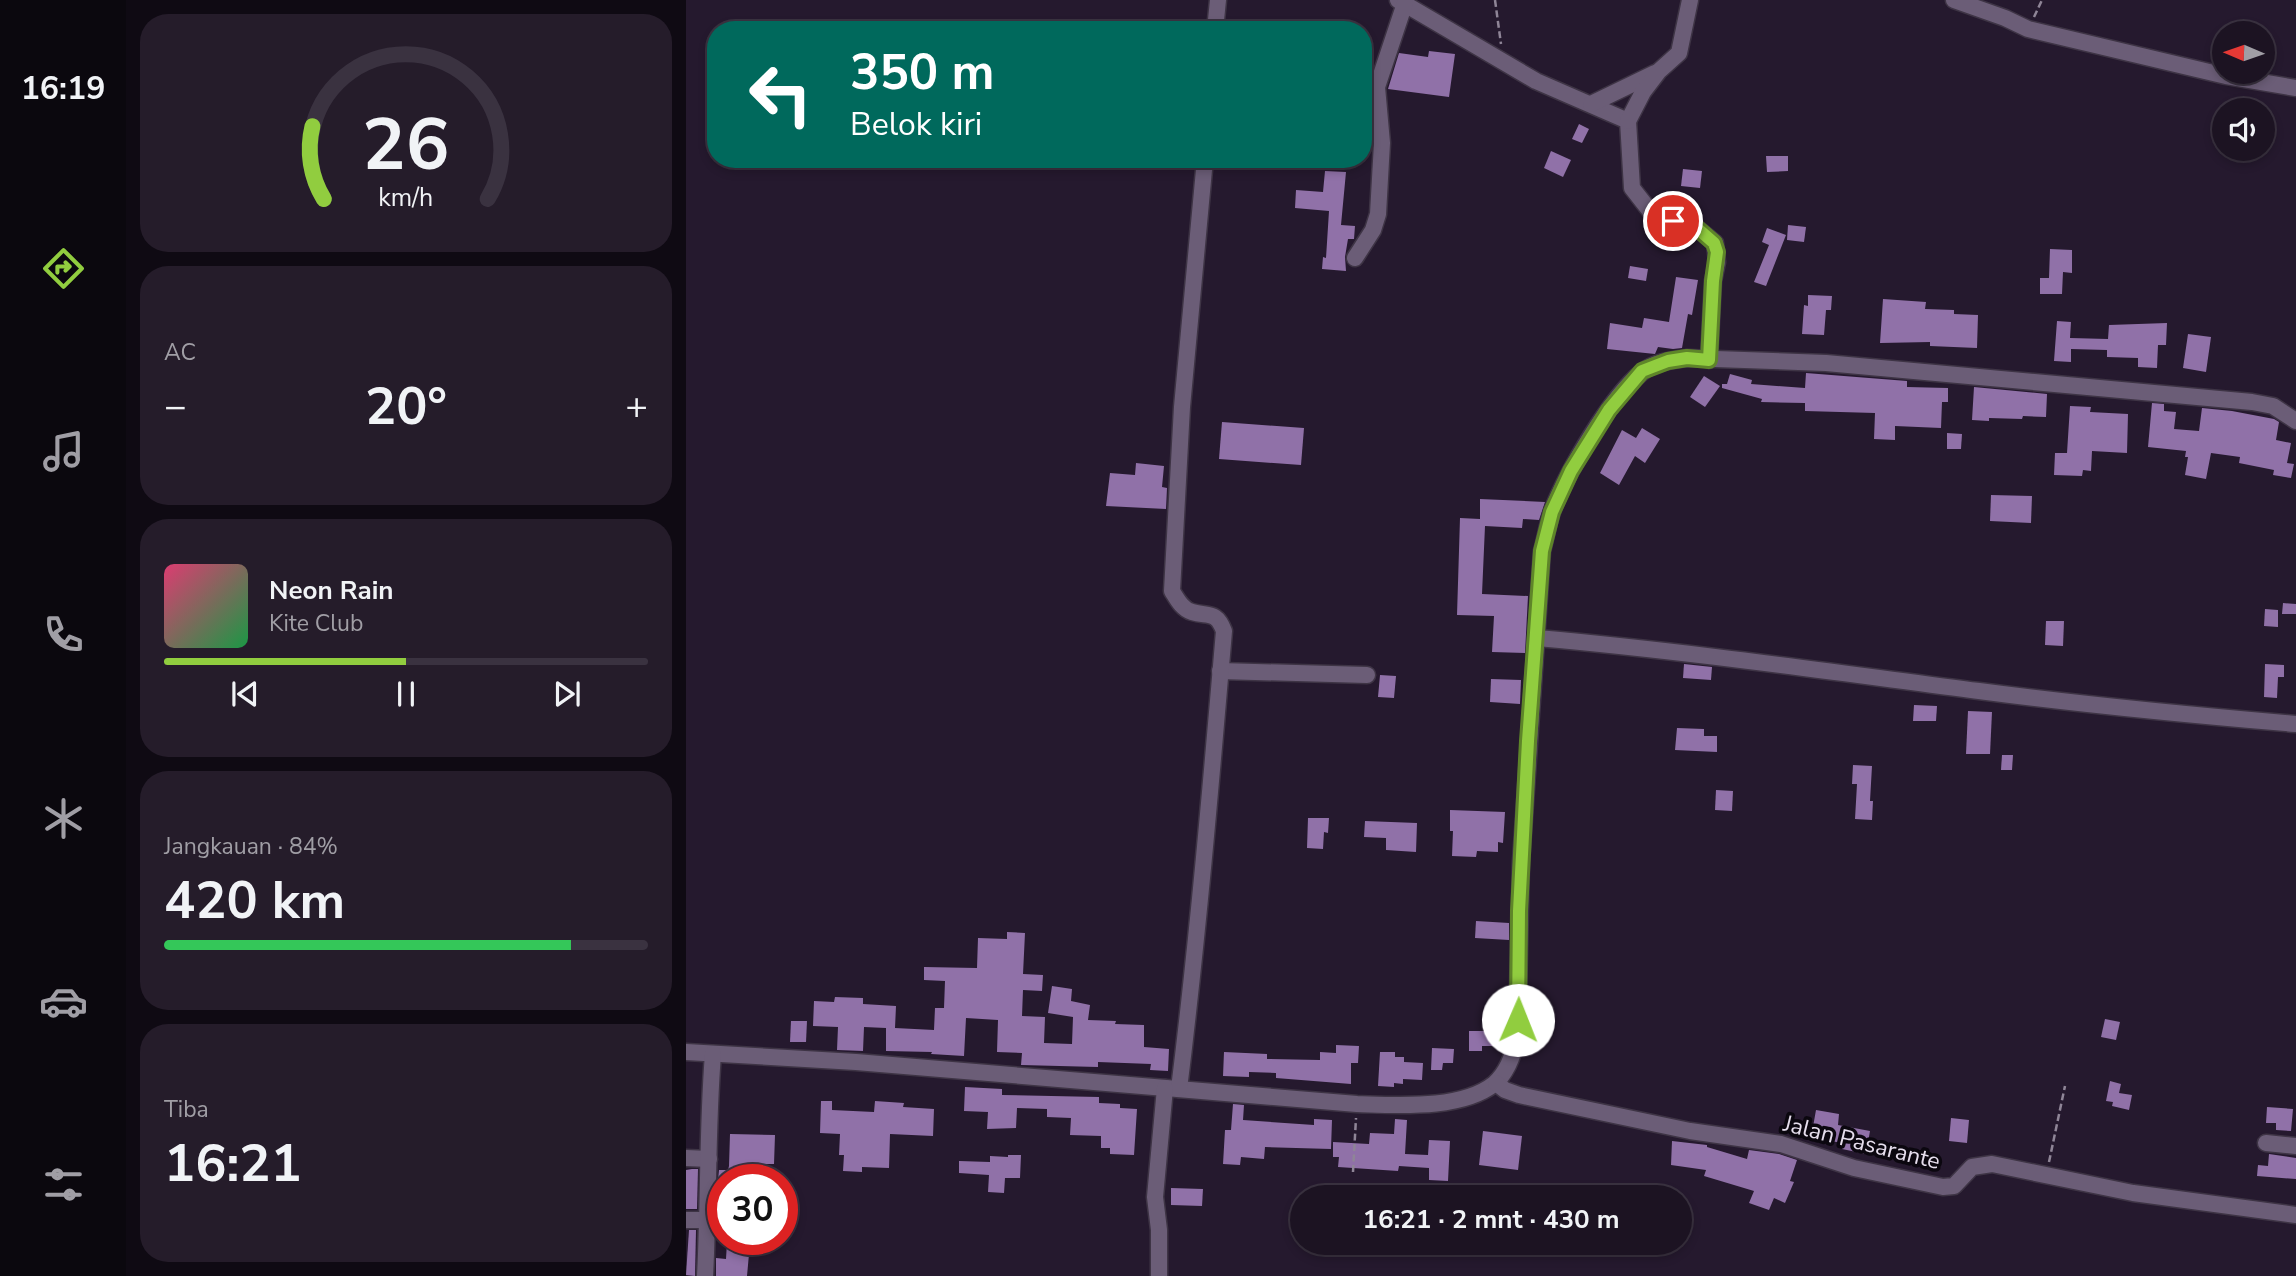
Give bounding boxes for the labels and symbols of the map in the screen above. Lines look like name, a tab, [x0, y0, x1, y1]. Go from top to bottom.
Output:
north arrow	[2212, 21, 2275, 84]
pin	[1643, 191, 1703, 251]
position arrow	[1481, 983, 1555, 1057]
street label: Jalan Pasarante	[1779, 1108, 1944, 1177]
speed limit sign: 30	[707, 1164, 798, 1255]

